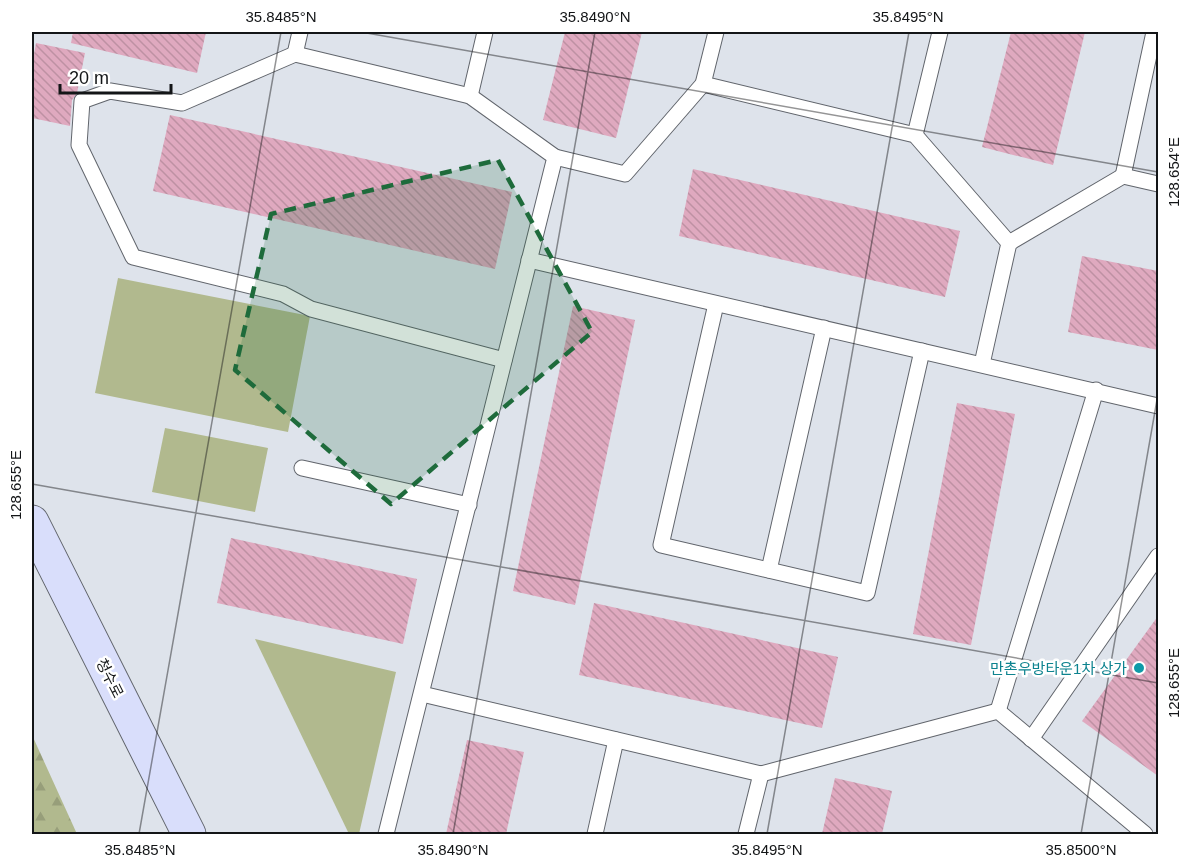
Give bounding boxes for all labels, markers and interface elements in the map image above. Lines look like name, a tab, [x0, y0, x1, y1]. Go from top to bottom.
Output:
text: 35.8485°N	[245, 8, 317, 25]
text: 35.8490°N	[559, 8, 631, 25]
text: 35.8495°N	[872, 8, 944, 25]
scale bar	[60, 57, 171, 95]
text: 20 m	[69, 68, 109, 88]
text: 128.654°E	[1165, 137, 1182, 207]
text: 128.655°E	[7, 450, 24, 520]
text: 128.655°E	[1165, 648, 1182, 718]
street label: 청수로	[93, 656, 127, 700]
place label: 만촌우방타운1차 상가	[990, 660, 1127, 677]
marker: 만촌우방타운1차 상가	[1132, 661, 1146, 675]
text: 35.8485°N	[104, 841, 176, 858]
text: 35.8490°N	[417, 841, 489, 858]
text: 35.8495°N	[731, 841, 803, 858]
text: 35.8500°N	[1045, 841, 1117, 858]

